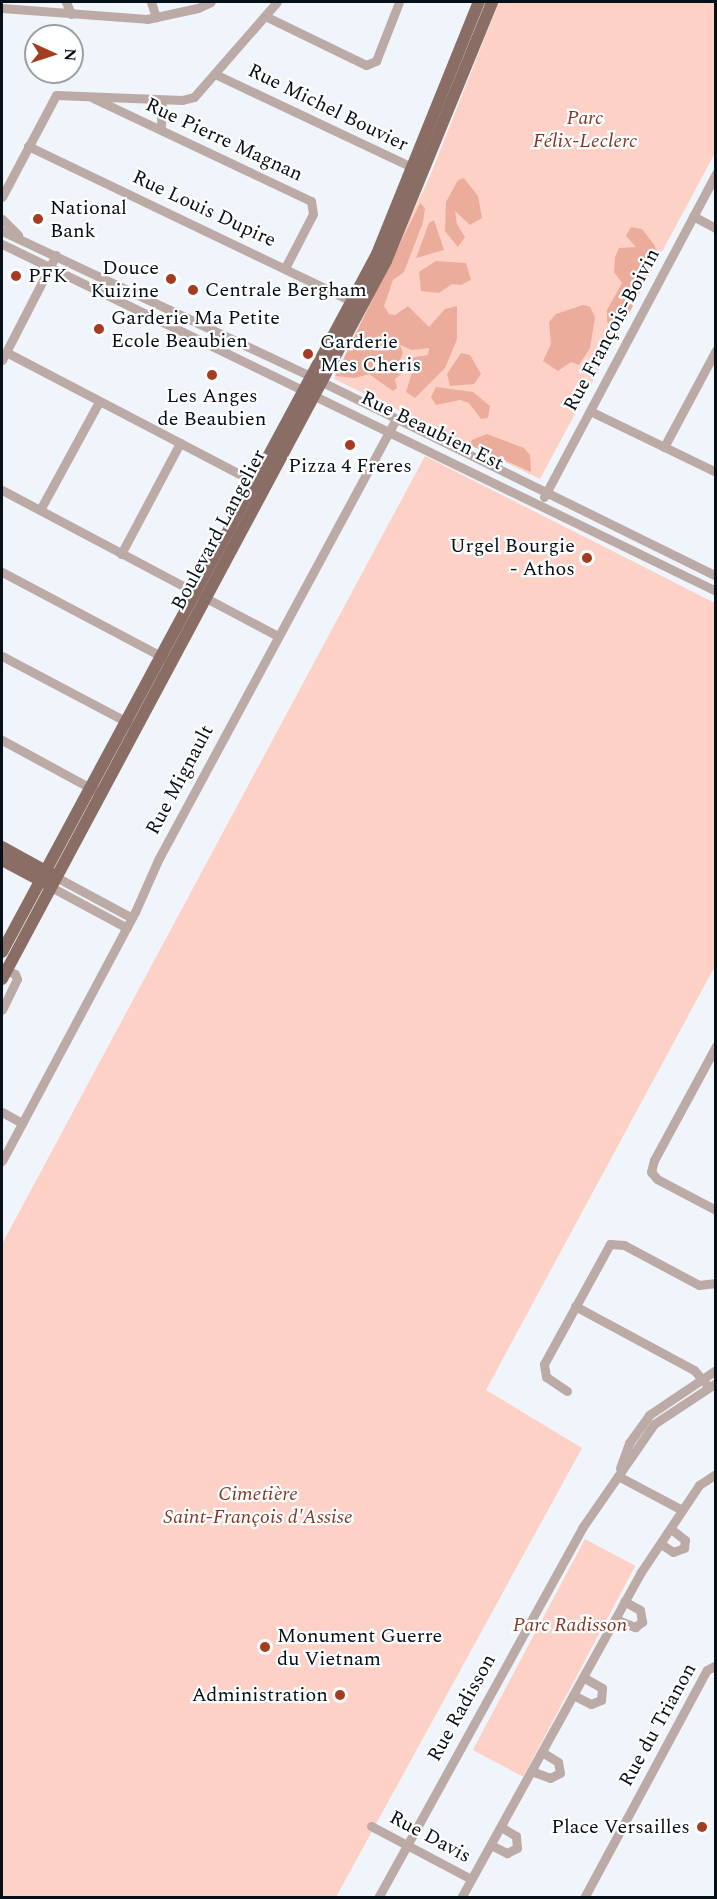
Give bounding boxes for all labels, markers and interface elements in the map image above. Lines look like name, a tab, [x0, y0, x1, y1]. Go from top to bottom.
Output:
north arrow	[24, 24, 84, 84]
text: N	[58, 48, 82, 62]
street label: Rue Michel Bouvier	[244, 59, 412, 157]
street label: Rue Pierre Magnan	[141, 93, 307, 187]
park label: Parc Félix-Leclerc	[533, 106, 637, 153]
street label: Rue Louis Dupire	[128, 165, 280, 253]
place label: National Bank	[50, 196, 127, 243]
marker: National Bank	[31, 212, 45, 226]
street label: Rue François-Boivin	[559, 244, 665, 416]
place label: Douce Kuizine	[91, 256, 159, 303]
place label: PFK	[28, 264, 67, 288]
marker: PFK	[9, 269, 23, 283]
marker: Douce Kuizine	[164, 272, 178, 286]
place label: Centrale Bergham	[205, 278, 367, 302]
marker: Centrale Bergham	[186, 283, 200, 297]
place label: Garderie Ma Petite Ecole Beaubien	[111, 306, 280, 353]
marker: Garderie Ma Petite Ecole Beaubien	[92, 322, 106, 336]
place label: Garderie Mes Cheris	[320, 330, 421, 377]
marker: Garderie Mes Cheris	[301, 347, 315, 361]
marker: Les Anges de Beaubien	[205, 368, 219, 382]
place label: Les Anges de Beaubien	[158, 384, 266, 431]
street label: Rue Beaubien Est	[357, 386, 507, 476]
marker: Pizza 4 Freres	[343, 438, 357, 452]
street label: Boulevard Langelier	[166, 446, 272, 614]
place label: Pizza 4 Freres	[288, 454, 412, 478]
place label: Urgel Bourgie - Athos	[450, 534, 575, 581]
marker: Urgel Bourgie - Athos	[580, 551, 594, 565]
street label: Rue Mignault	[141, 721, 219, 839]
park label: Cimetière Saint-François d'Assise	[163, 1483, 353, 1530]
park label: Parc Radisson	[513, 1613, 627, 1637]
place label: Monument Guerre du Vietnam	[277, 1624, 442, 1671]
marker: Monument Guerre du Vietnam	[258, 1640, 272, 1654]
street label: Rue Radisson	[423, 1650, 501, 1766]
street label: Rue du Trianon	[614, 1659, 702, 1791]
place label: Administration	[192, 1683, 328, 1707]
marker: Administration	[333, 1688, 347, 1702]
street label: Rue Davis	[385, 1806, 475, 1868]
place label: Place Versailles	[551, 1815, 690, 1839]
marker: Place Versailles	[695, 1820, 709, 1834]

